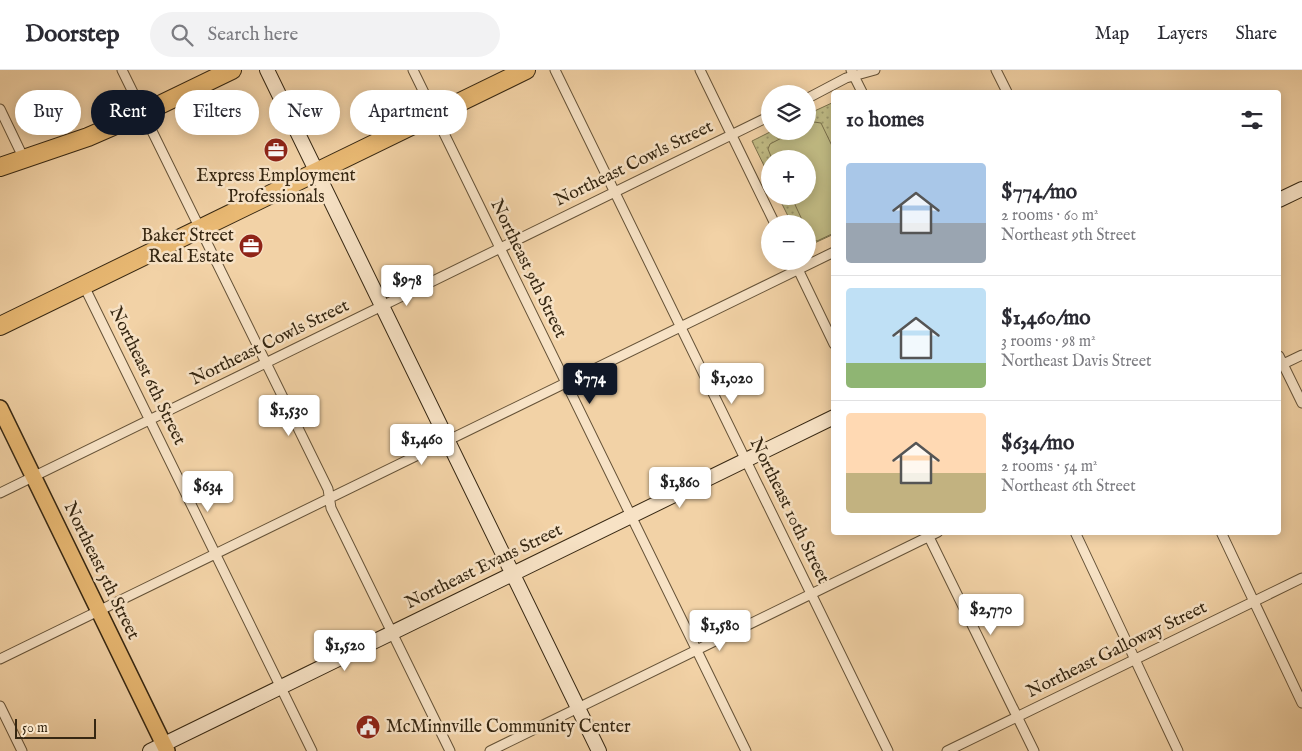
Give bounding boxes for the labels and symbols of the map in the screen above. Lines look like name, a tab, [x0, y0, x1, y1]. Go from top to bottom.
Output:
street label: Northeast Cowls Street	[551, 116, 717, 212]
office icon: Express Employment Professionals	[263, 137, 289, 163]
place label: Express Employment Professionals	[196, 165, 356, 209]
street label: Northeast 9th Street	[484, 196, 572, 342]
place label: Baker Street Real Estate	[141, 225, 234, 269]
office icon: Baker Street Real Estate	[238, 233, 264, 259]
pin: $978	[377, 264, 437, 307]
street label: Northeast Cowls Street	[187, 295, 353, 391]
street label: Northeast 6th Street	[103, 303, 191, 449]
pin: $774	[560, 362, 620, 405]
pin: $1,020	[691, 362, 773, 405]
pin: $1,530	[248, 394, 330, 437]
pin: $1,460	[381, 424, 463, 466]
street label: Northeast 10th Street	[744, 434, 834, 588]
pin: $1,860	[639, 466, 721, 509]
pin: $634	[178, 470, 238, 513]
street label: Northeast 5th Street	[58, 498, 144, 644]
street label: Northeast Evans Street	[402, 519, 566, 615]
pin: $2,770	[950, 594, 1032, 636]
street label: Northeast Galloway Street	[1023, 596, 1211, 704]
pin: $1,580	[679, 610, 761, 652]
pin: $1,520	[304, 630, 386, 672]
public building icon: McMinnville Community Center	[355, 714, 381, 740]
scale bar	[15, 716, 96, 739]
place label: McMinnville Community Center	[386, 716, 631, 739]

